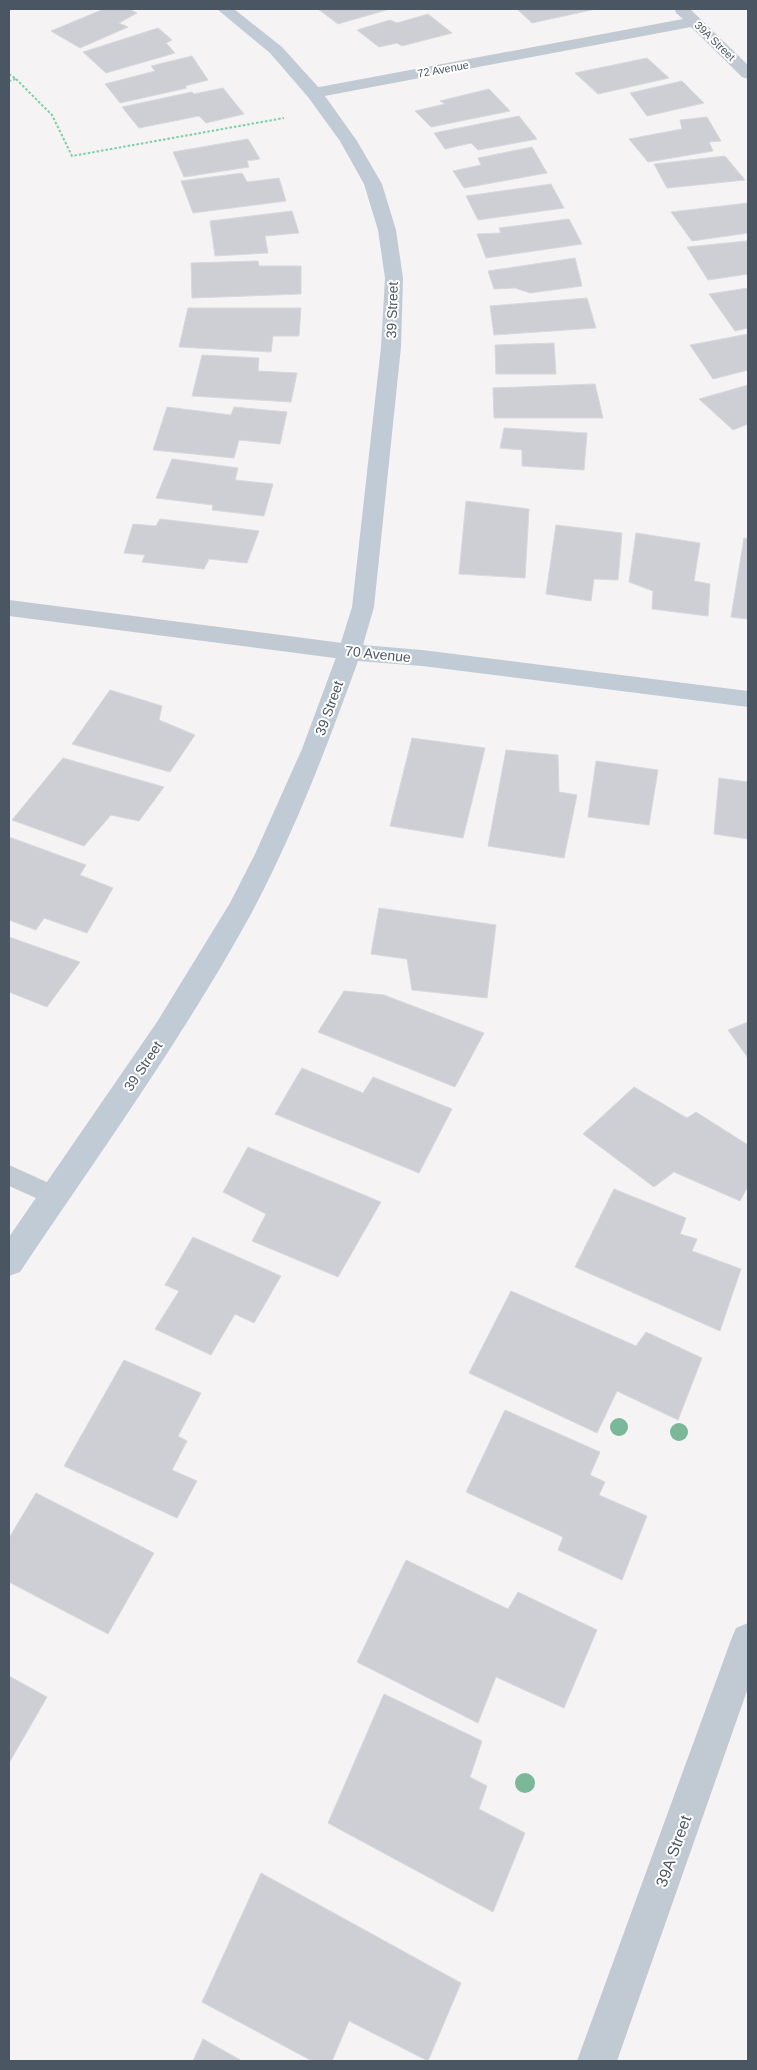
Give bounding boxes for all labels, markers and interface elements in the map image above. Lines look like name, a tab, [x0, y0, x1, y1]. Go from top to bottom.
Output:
street label: 39A Street	[692, 19, 738, 63]
street label: 72 Avenue	[416, 59, 470, 79]
street label: 39 Street	[383, 281, 401, 339]
street label: 70 Avenue	[344, 643, 412, 665]
street label: 39 Street	[312, 678, 346, 737]
street label: 39 Street	[120, 1038, 166, 1094]
street label: 39A Street	[653, 1813, 694, 1889]

